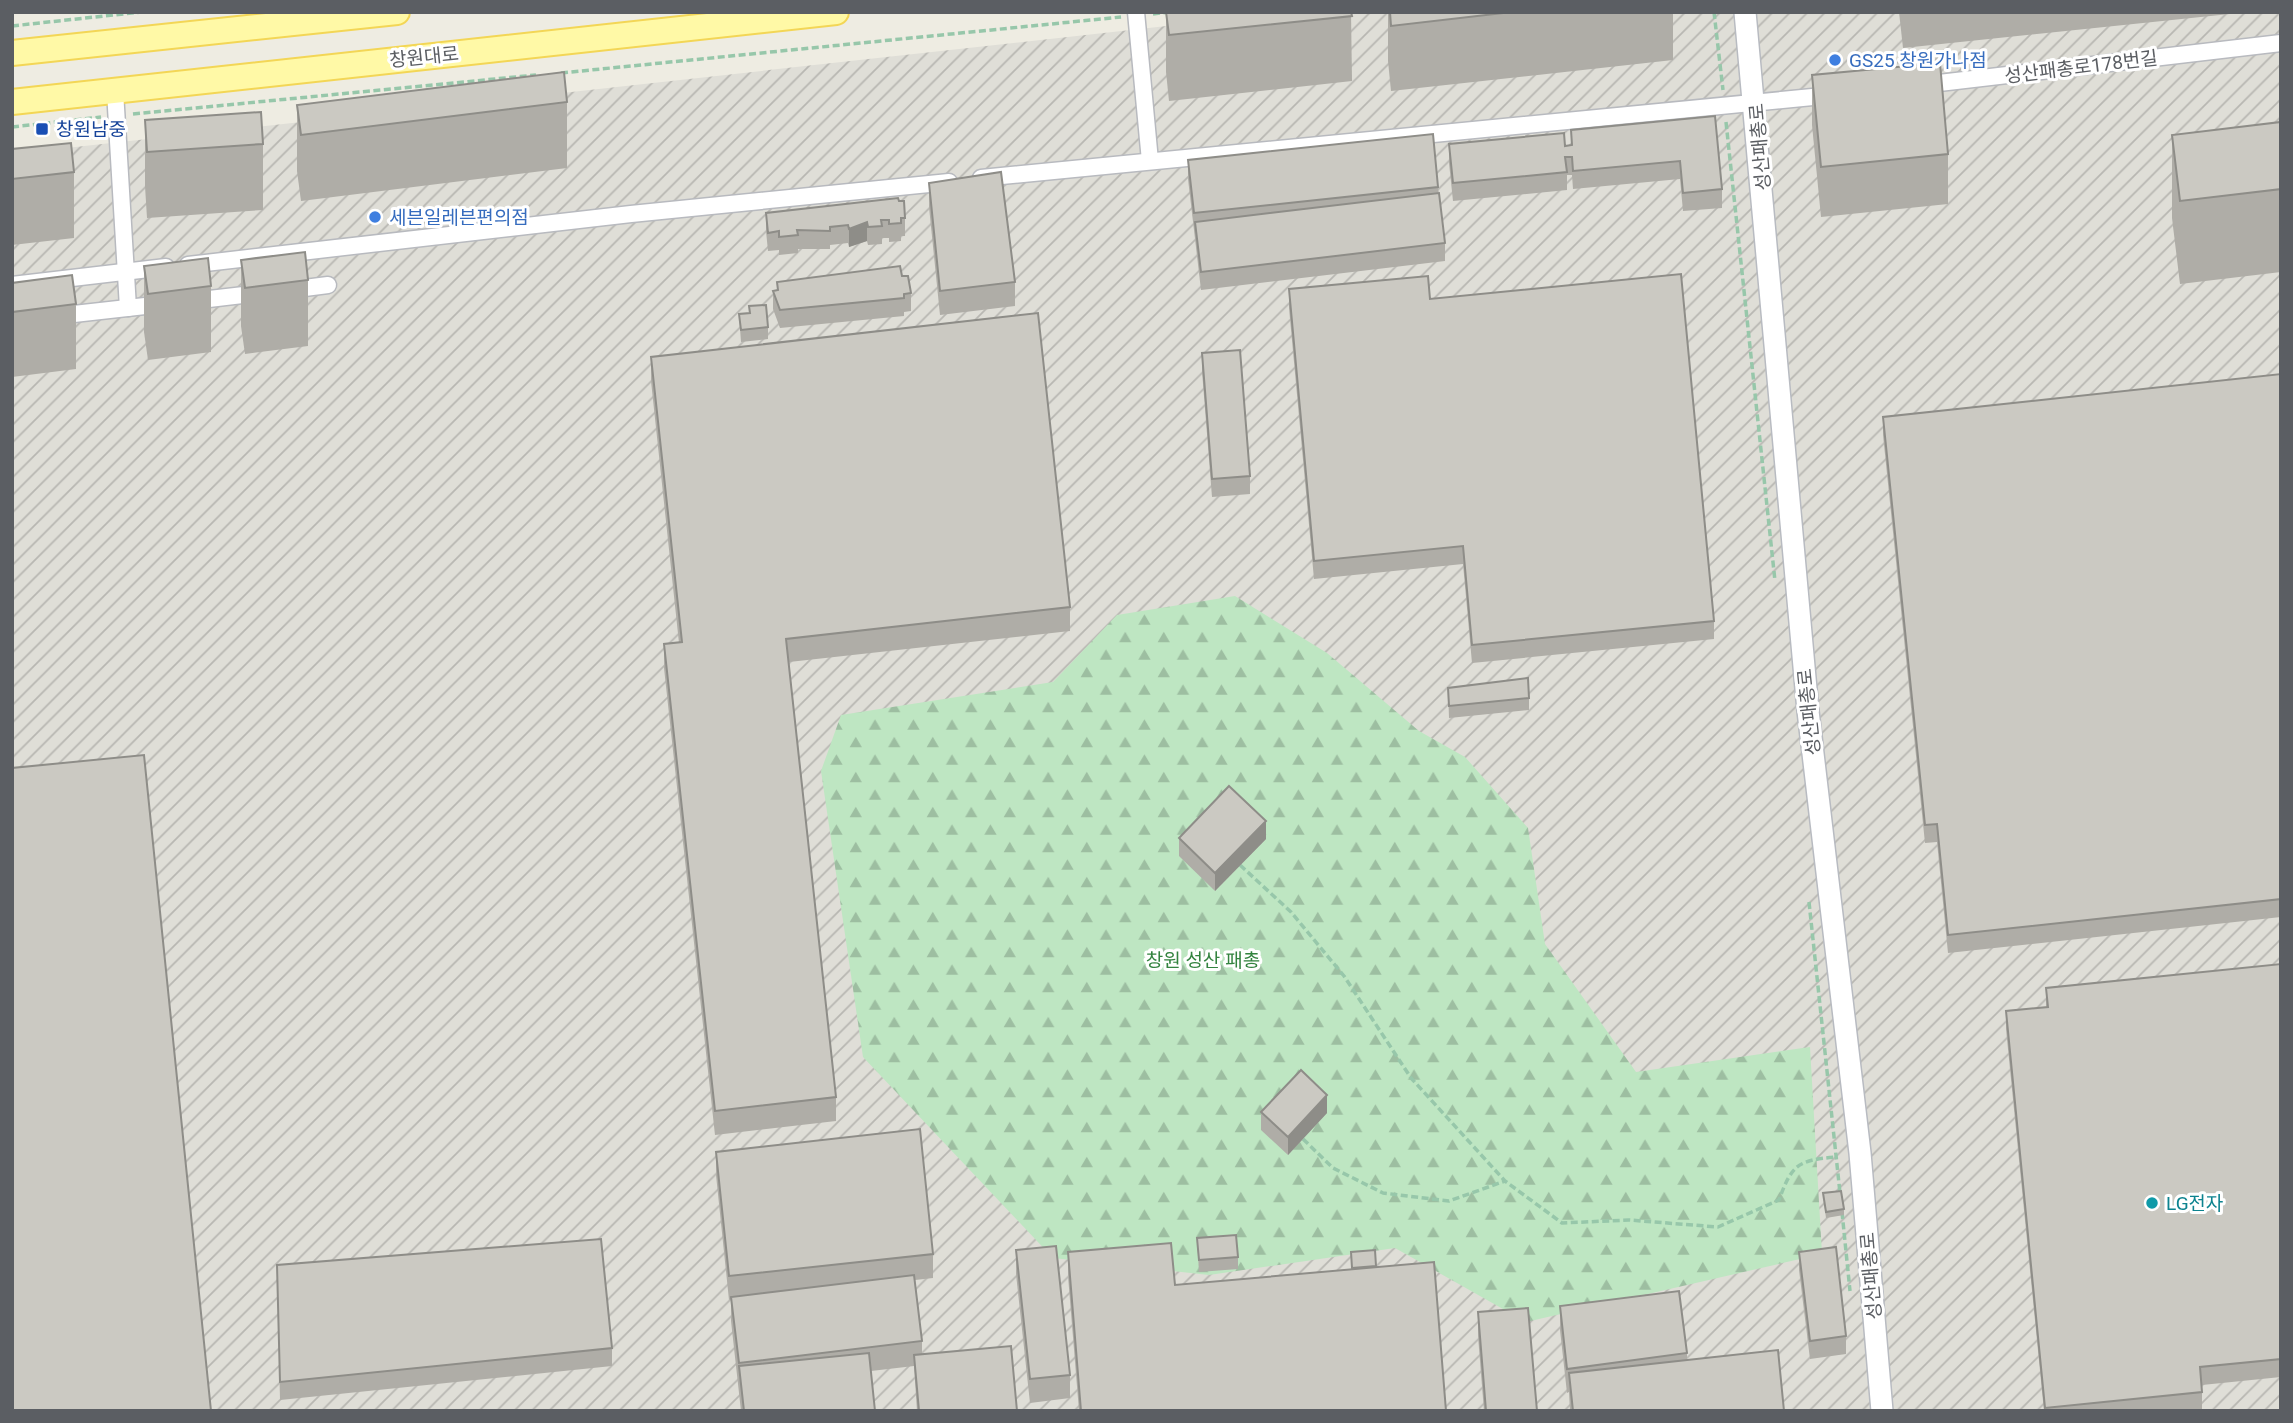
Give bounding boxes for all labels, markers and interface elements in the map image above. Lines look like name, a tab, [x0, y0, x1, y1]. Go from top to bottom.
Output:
street label: 창원대로	[388, 42, 460, 72]
street label: 성산패총로178번길	[2003, 46, 2159, 88]
place label: GS25 창원가나점	[1849, 49, 1987, 72]
marker: GS25 창원가나점	[1827, 52, 1843, 68]
street label: 성산패총로	[1745, 102, 1775, 192]
place label: 창원남중	[56, 118, 126, 141]
marker: 창원남중	[34, 121, 50, 137]
place label: 세븐일레븐편의점	[389, 206, 529, 229]
marker: 세븐일레븐편의점	[367, 209, 383, 225]
street label: 성산패총로	[1793, 667, 1825, 757]
park label: 창원 성산 패총	[1146, 949, 1260, 972]
place label: LG전자	[2166, 1192, 2224, 1215]
marker: LG전자	[2144, 1195, 2160, 1211]
street label: 성산패총로	[1856, 1231, 1886, 1321]

